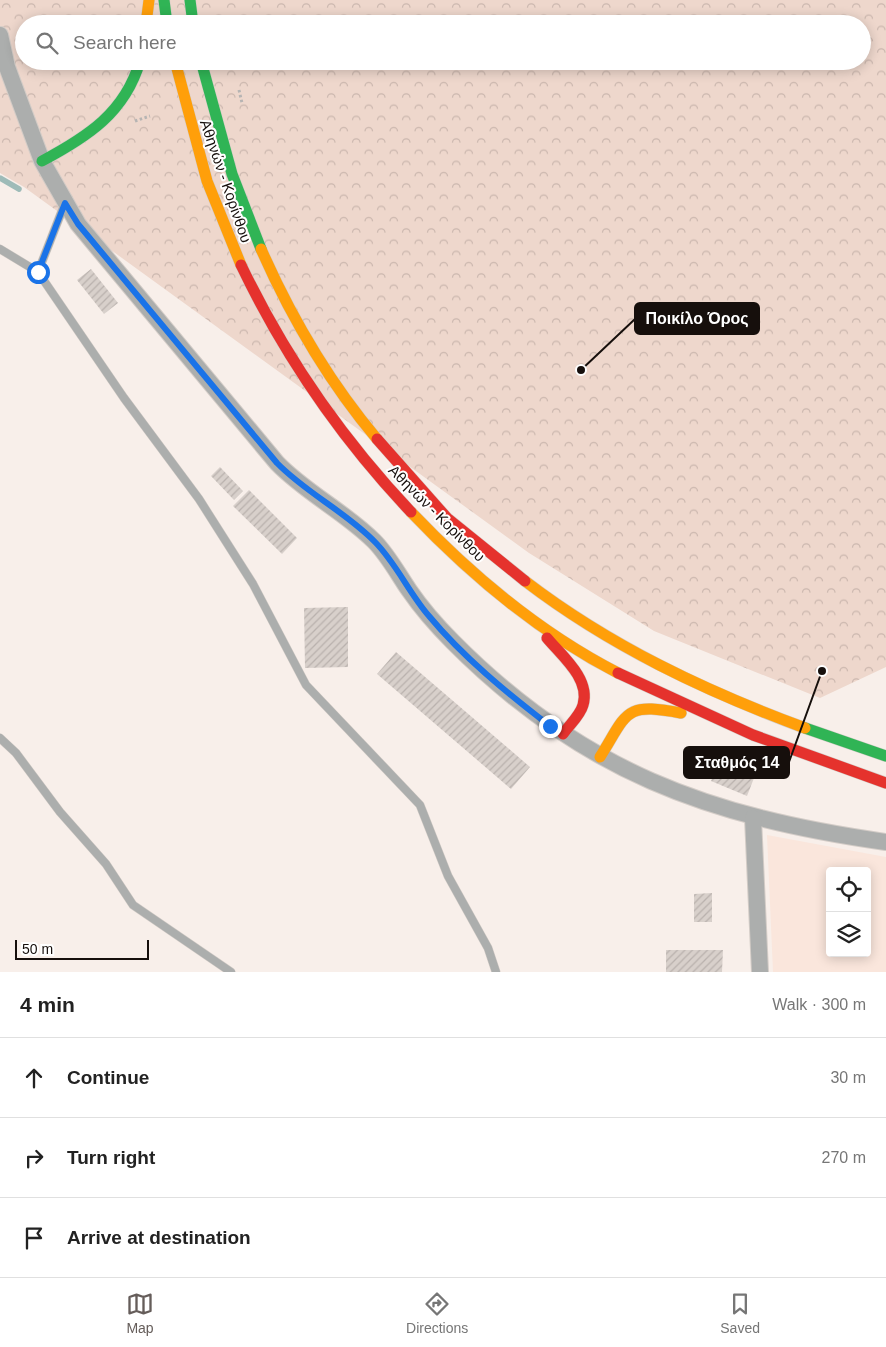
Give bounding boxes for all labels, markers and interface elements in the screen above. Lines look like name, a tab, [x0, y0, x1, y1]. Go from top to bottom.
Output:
search box	[15, 15, 871, 70]
icon: search	[33, 29, 61, 57]
text: Search here	[73, 32, 177, 53]
street label: Αθηνών - Κορίνθου	[197, 117, 255, 245]
route start	[27, 261, 50, 284]
callout: Ποικίλο Όρος	[635, 303, 759, 334]
text: Ποικίλο Όρος	[645, 310, 749, 328]
street label: Αθηνών - Κορίνθου	[385, 461, 489, 565]
route end	[539, 715, 562, 738]
callout: Σταθμός 14	[684, 747, 789, 778]
text: Σταθμός 14	[695, 754, 779, 772]
map controls	[826, 867, 871, 957]
button: locate	[826, 867, 871, 912]
button: layers	[826, 912, 871, 957]
scale bar	[15, 937, 149, 960]
text: 50 m	[22, 941, 53, 957]
text: 4 min	[20, 993, 75, 1016]
text: Walk · 300 m	[772, 996, 866, 1013]
icon: ahead	[20, 1064, 48, 1092]
text: Continue	[67, 1067, 149, 1088]
text: 30 m	[830, 1069, 866, 1086]
icon: right	[20, 1144, 48, 1172]
text: Turn right	[67, 1147, 155, 1168]
text: 270 m	[822, 1149, 866, 1166]
icon: arrive	[20, 1224, 48, 1252]
text: Arrive at destination	[67, 1227, 251, 1248]
tab: Map	[126, 1290, 154, 1336]
tab: Directions	[406, 1290, 468, 1336]
tab: Saved	[720, 1290, 760, 1336]

